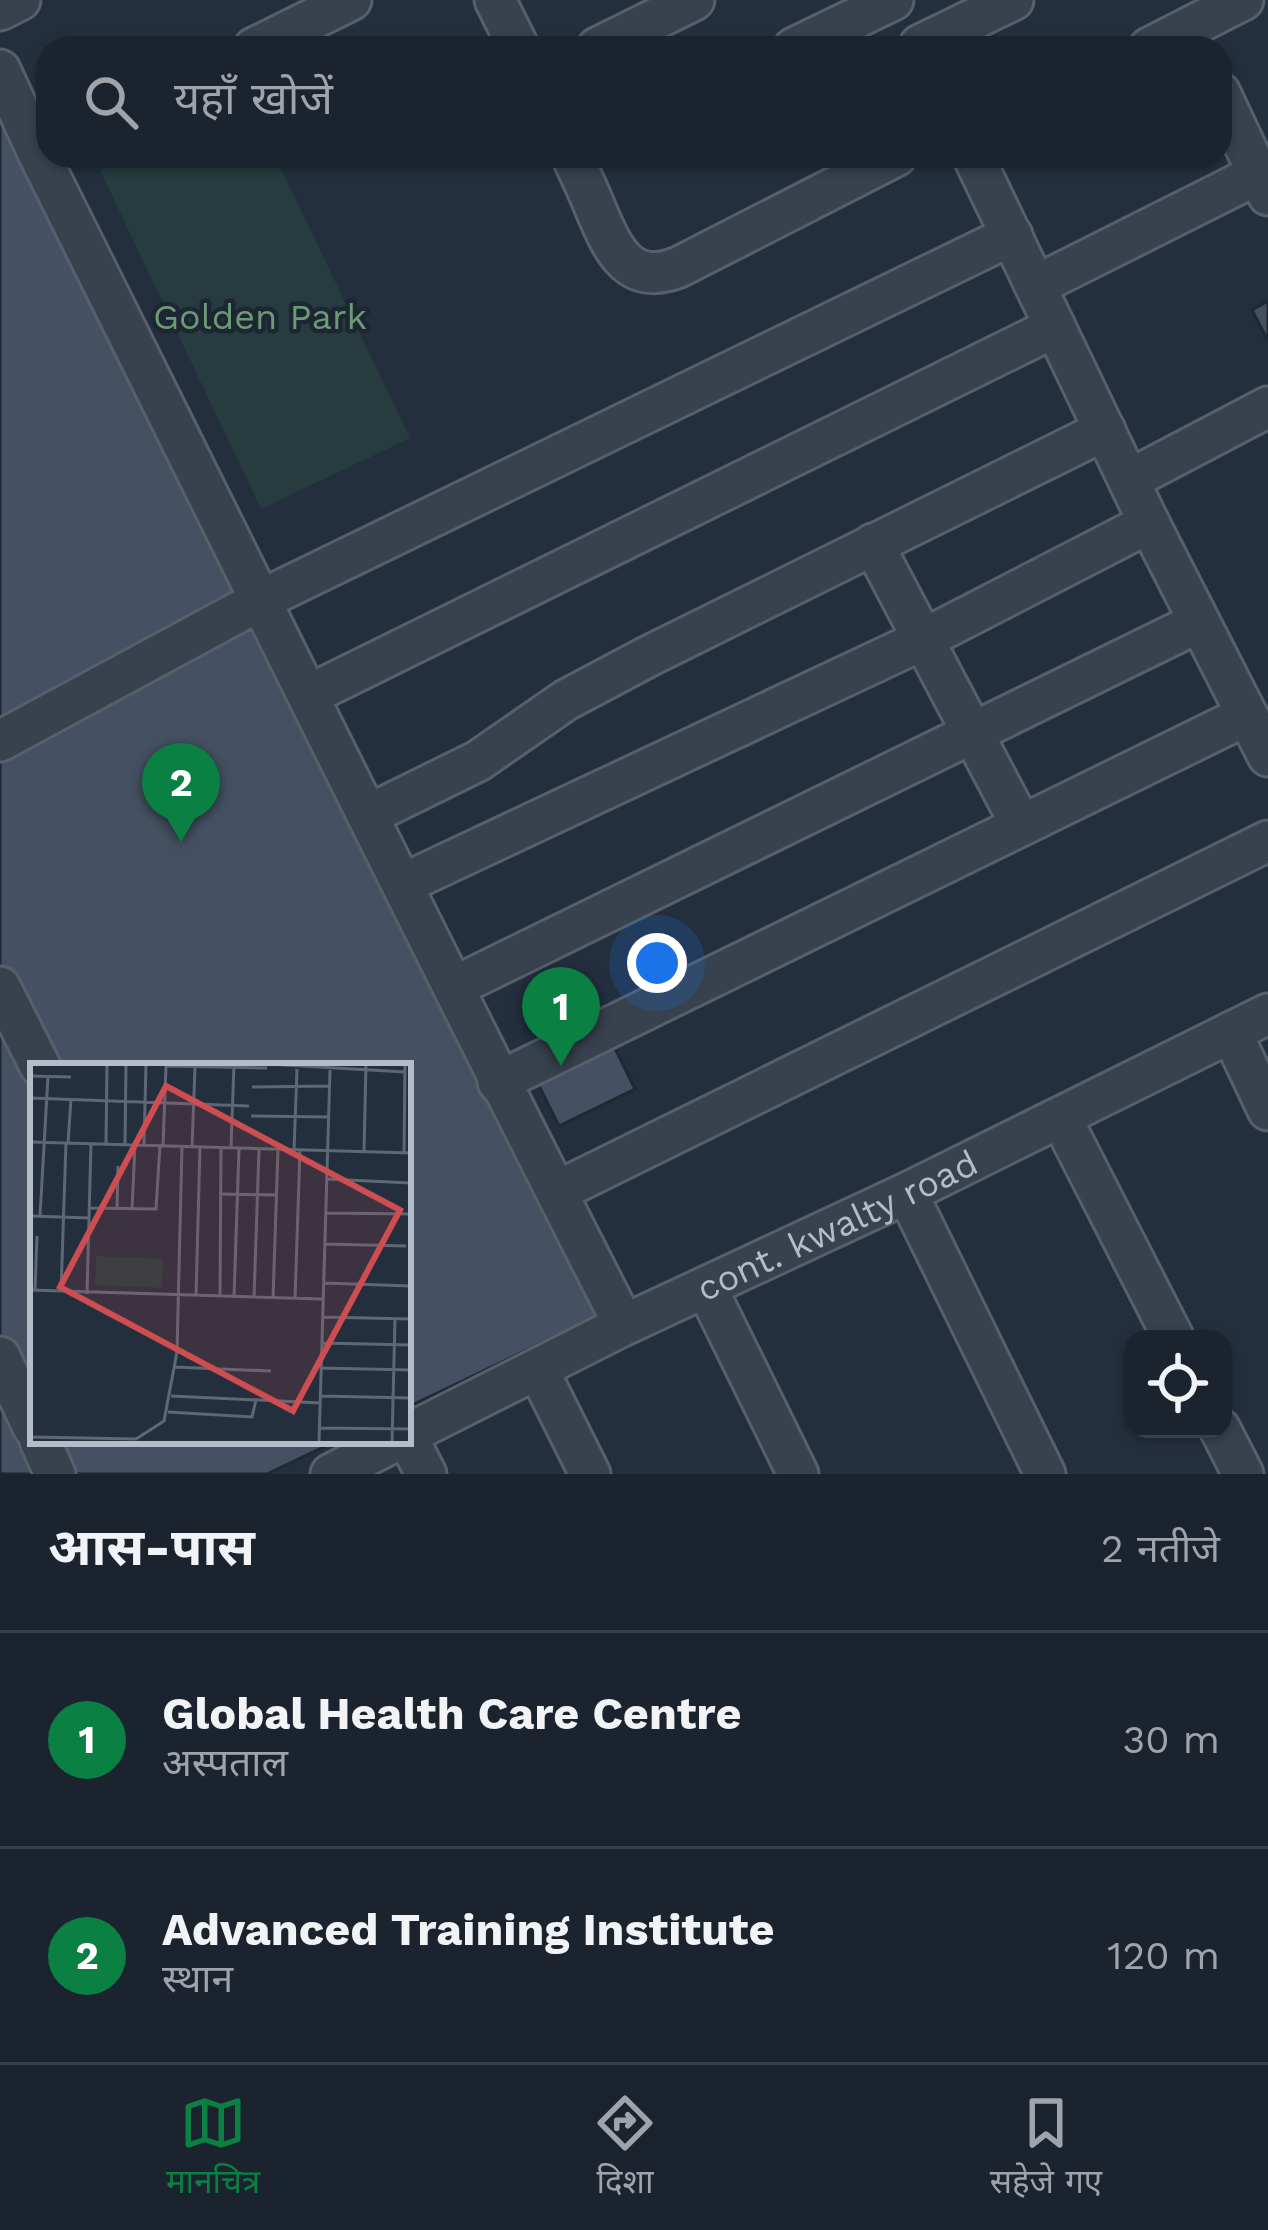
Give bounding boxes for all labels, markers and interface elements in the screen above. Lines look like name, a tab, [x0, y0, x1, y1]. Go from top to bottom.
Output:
search box	[36, 36, 1232, 168]
icon: search	[78, 69, 144, 135]
text: यहाँ खोजें	[174, 72, 333, 125]
park label: Golden Park	[153, 296, 367, 338]
pin: 2	[142, 743, 220, 842]
your location	[627, 933, 687, 993]
pin: 1	[522, 967, 600, 1066]
inset map	[30, 1063, 411, 1444]
street label: cont. kwalty road	[690, 1142, 984, 1310]
map controls	[1124, 1330, 1232, 1438]
button: locate	[1124, 1330, 1232, 1438]
text: आस-पास	[48, 1518, 255, 1577]
text: 2 नतीजे	[1101, 1526, 1220, 1571]
text: Global Health Care Centre	[162, 1687, 741, 1740]
text: 1	[79, 1717, 95, 1762]
text: 30 m	[1123, 1717, 1220, 1762]
text: अस्पताल	[162, 1740, 288, 1785]
text: Advanced Training Institute	[162, 1903, 775, 1956]
text: 2	[75, 1933, 99, 1978]
text: 120 m	[1107, 1933, 1220, 1978]
text: स्थान	[162, 1956, 233, 2001]
tab: मानचित्र	[166, 2090, 260, 2206]
tab: दिशा	[592, 2090, 658, 2206]
tab: सहेजे गए	[990, 2090, 1102, 2206]

